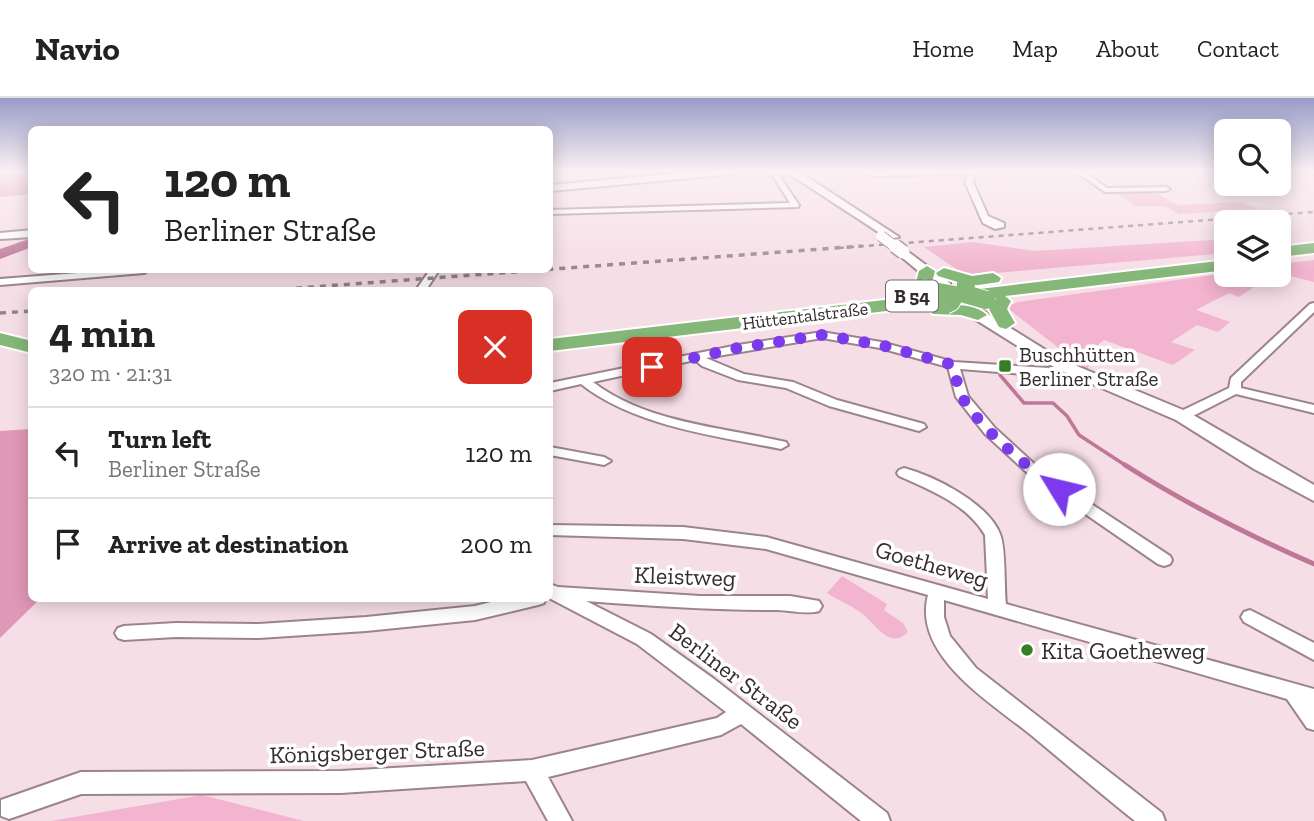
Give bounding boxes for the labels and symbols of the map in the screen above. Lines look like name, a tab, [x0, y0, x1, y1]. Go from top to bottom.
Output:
road number: B 54	[886, 280, 938, 312]
street label: Hüttentalstraße	[741, 297, 869, 335]
pin	[622, 337, 682, 397]
place label: Buschhütten Berliner Straße	[1019, 342, 1158, 391]
marker: Buschhütten Berliner Straße	[997, 358, 1013, 374]
position arrow	[1022, 452, 1096, 526]
street label: Goetheweg	[872, 534, 992, 594]
street label: Kleistweg	[634, 560, 736, 592]
street label: Berliner Straße	[664, 616, 808, 736]
place label: Kita Goetheweg	[1041, 636, 1205, 665]
marker: Kita Goetheweg	[1019, 642, 1035, 658]
street label: Königsberger Straße	[269, 733, 485, 769]

